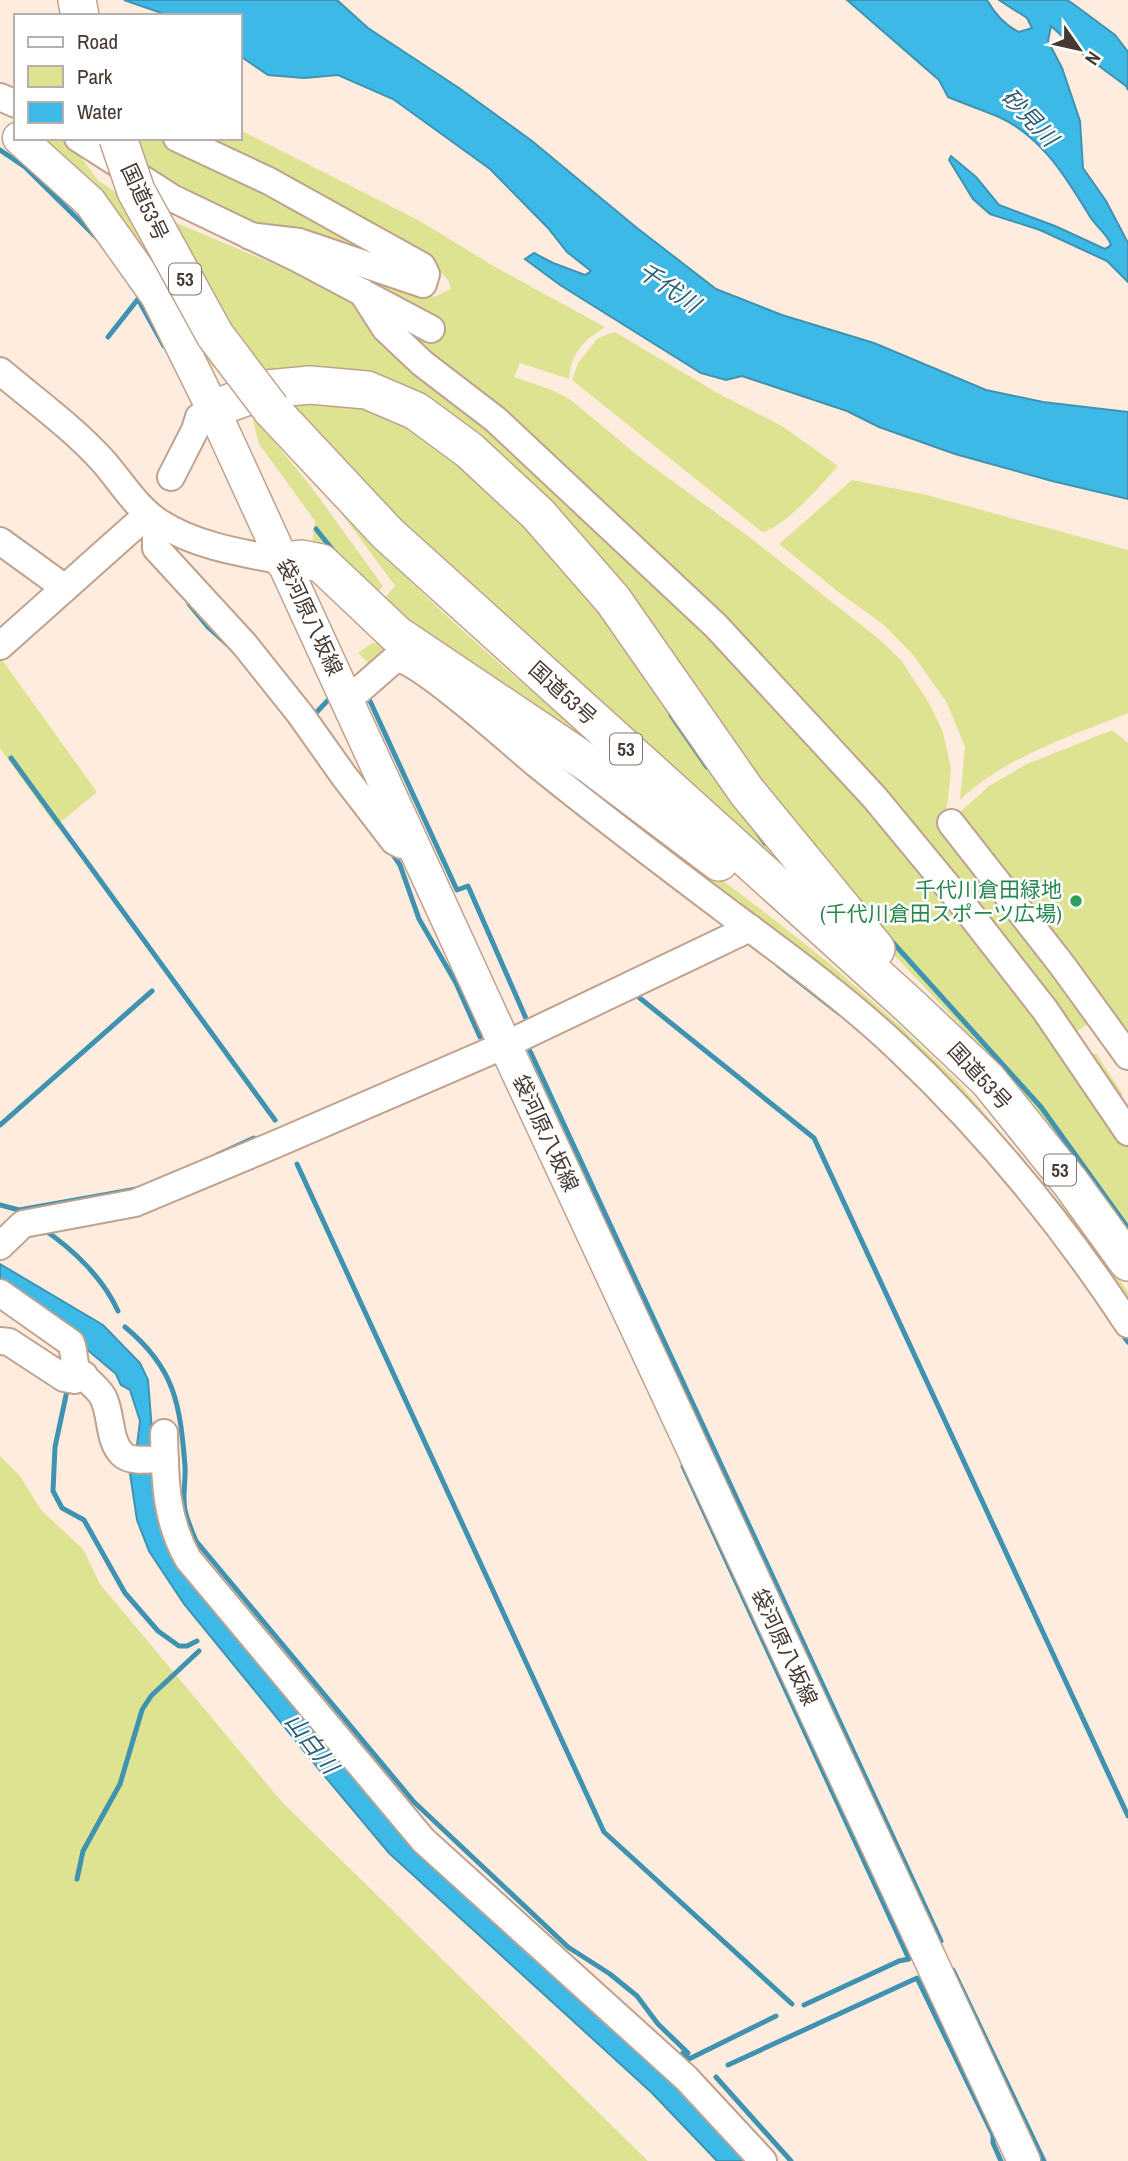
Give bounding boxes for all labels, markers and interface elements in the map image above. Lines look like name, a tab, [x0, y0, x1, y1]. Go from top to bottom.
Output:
legend	[14, 14, 242, 140]
north arrow	[1044, 14, 1114, 84]
text: Road	[77, 27, 118, 56]
text: N	[1079, 47, 1107, 70]
text: Park	[77, 62, 113, 91]
water label: 砂見川	[995, 81, 1067, 155]
text: Water	[77, 97, 123, 126]
street label: 国道53号	[114, 159, 176, 245]
water label: 千代川	[632, 255, 709, 321]
road number: 53	[169, 264, 201, 294]
street label: 袋河原八坂線	[270, 554, 350, 680]
street label: 国道53号	[523, 655, 603, 731]
road number: 53	[610, 734, 642, 764]
place label: 千代川倉田緑地 (千代川倉田スポーツ広場)	[820, 875, 1062, 928]
marker: 千代川倉田緑地 (千代川倉田スポーツ広場)	[1068, 893, 1084, 909]
street label: 国道53号	[941, 1036, 1019, 1116]
street label: 袋河原八坂線	[506, 1070, 586, 1196]
road number: 53	[1044, 1154, 1076, 1186]
street label: 袋河原八坂線	[745, 1584, 825, 1710]
water label: 山白川	[279, 1706, 347, 1782]

